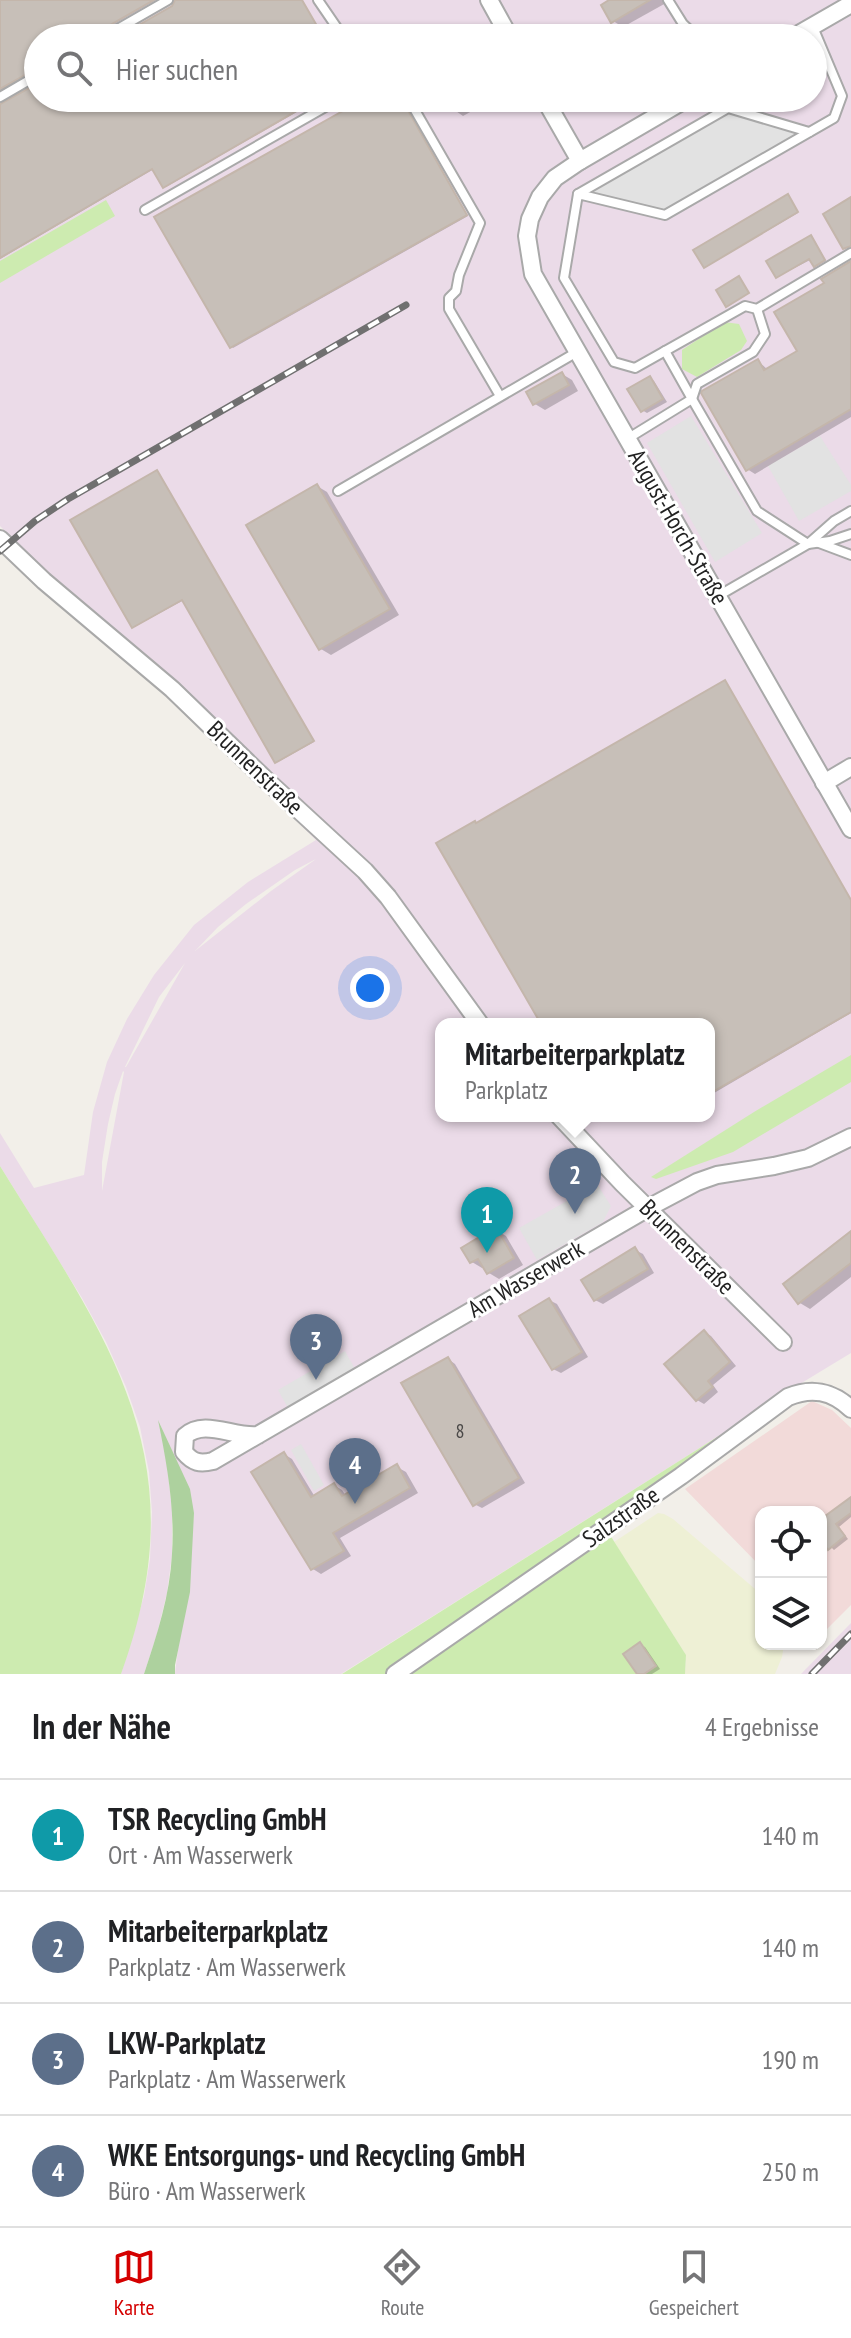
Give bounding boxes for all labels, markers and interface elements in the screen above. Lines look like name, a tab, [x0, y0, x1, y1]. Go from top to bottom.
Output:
search box	[24, 24, 827, 112]
icon: search	[52, 46, 96, 90]
text: Hier suchen	[116, 49, 238, 88]
street label: August-Horch-Straße	[621, 444, 735, 610]
street label: Brunnenstraße	[201, 714, 310, 821]
your location	[350, 968, 390, 1008]
popup	[435, 1018, 715, 1122]
text: Mitarbeiterparkplatz	[465, 1034, 685, 1073]
text: Parkplatz	[465, 1073, 548, 1106]
pin: 2	[549, 1148, 601, 1214]
pin: 1	[461, 1187, 513, 1253]
street label: Brunnenstraße	[633, 1192, 742, 1301]
street label: Am Wasserwerk	[462, 1233, 590, 1324]
pin: 3	[290, 1314, 342, 1380]
house number: 8	[456, 1418, 465, 1444]
pin: 4	[329, 1438, 381, 1504]
street label: Salzstraße	[576, 1479, 665, 1554]
map controls	[755, 1506, 827, 1650]
button: locate	[755, 1506, 827, 1578]
button: layers	[755, 1578, 827, 1650]
text: In der Nähe	[32, 1704, 171, 1748]
text: 4 Ergebnisse	[705, 1710, 819, 1743]
text: TSR Recycling GmbH	[108, 1799, 327, 1838]
text: 1	[52, 1819, 64, 1852]
text: 140 m	[761, 1819, 819, 1852]
text: Ort · Am Wasserwerk	[108, 1838, 293, 1871]
text: Mitarbeiterparkplatz	[108, 1911, 328, 1950]
text: 2	[52, 1931, 64, 1964]
text: 140 m	[761, 1931, 819, 1964]
text: Parkplatz · Am Wasserwerk	[108, 1950, 346, 1983]
text: LKW-Parkplatz	[108, 2023, 266, 2062]
text: 3	[52, 2043, 64, 2076]
text: 190 m	[761, 2043, 819, 2076]
text: Parkplatz · Am Wasserwerk	[108, 2062, 346, 2095]
text: WKE Entsorgungs- und Recycling GmbH	[108, 2135, 525, 2174]
text: 4	[52, 2155, 64, 2188]
text: 250 m	[761, 2155, 819, 2188]
text: Büro · Am Wasserwerk	[108, 2174, 306, 2207]
tab: Karte	[112, 2245, 156, 2321]
tab: Route	[380, 2245, 424, 2321]
tab: Gespeichert	[649, 2245, 739, 2321]

